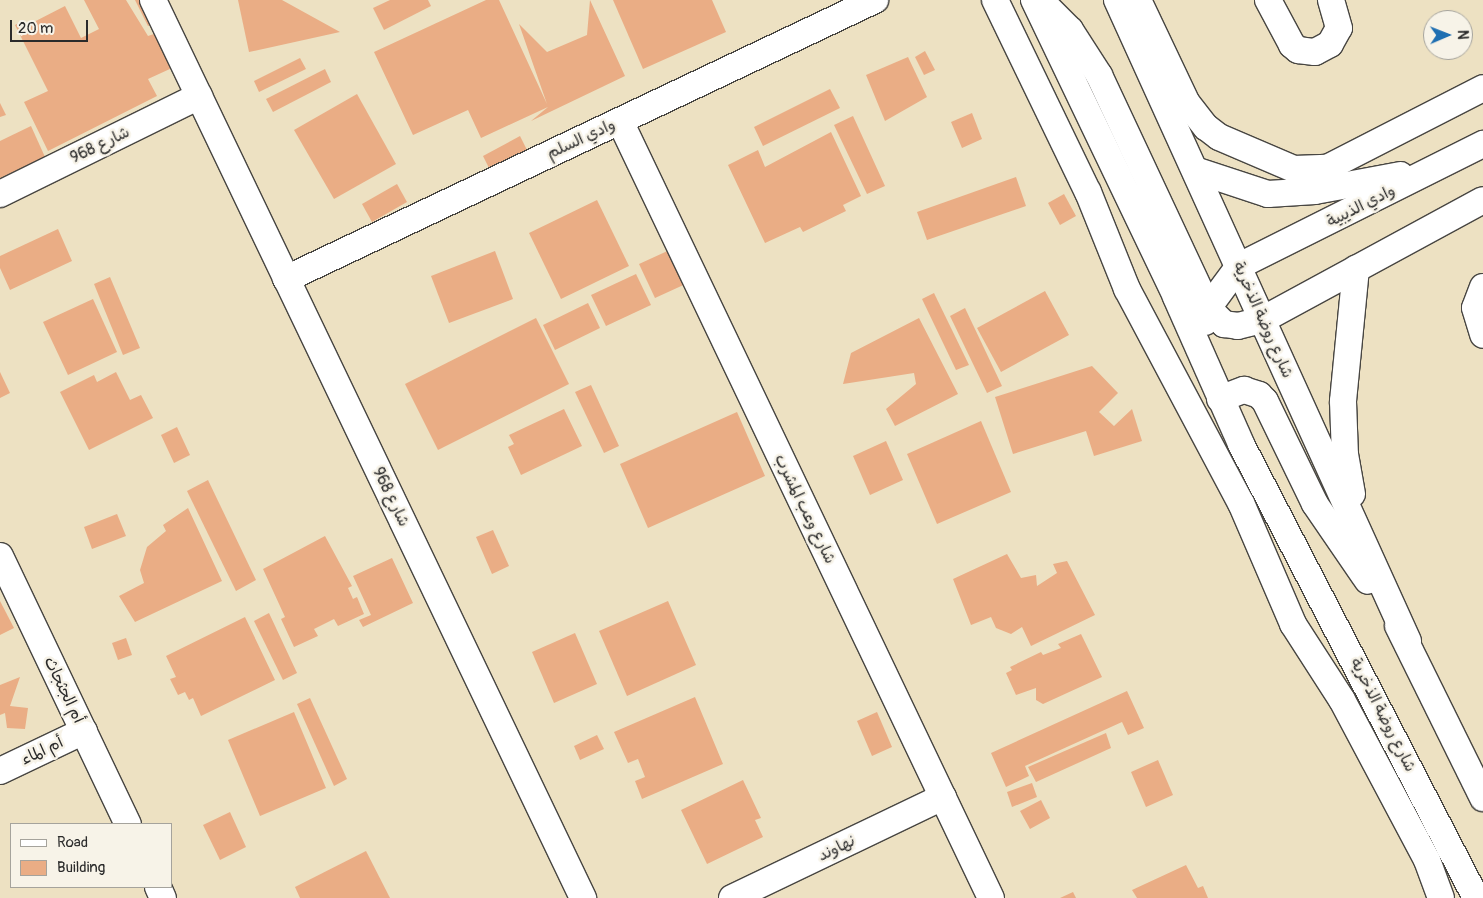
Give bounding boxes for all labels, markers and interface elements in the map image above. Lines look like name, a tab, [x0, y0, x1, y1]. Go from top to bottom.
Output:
scale bar	[12, 10, 90, 42]
north arrow	[1423, 10, 1473, 60]
text: 20 m	[18, 19, 53, 38]
text: N	[1454, 30, 1471, 40]
street label: وادي السلم	[544, 115, 618, 163]
street label: شارع 968	[67, 122, 133, 168]
street label: وادي الذيبية	[1324, 181, 1398, 231]
street label: شارع روضة الذخرية	[1229, 259, 1297, 381]
street label: شارع وعب المشرب	[770, 451, 840, 567]
street label: شارع 968	[368, 464, 414, 530]
street label: أم الجثجاث	[40, 654, 88, 726]
street label: شارع روضة الذخرية	[1346, 655, 1420, 775]
street label: أم الماء	[18, 733, 66, 769]
legend	[10, 823, 172, 888]
street label: نهاوند	[815, 831, 859, 865]
text: Road	[57, 833, 88, 852]
text: Building	[57, 858, 105, 877]

